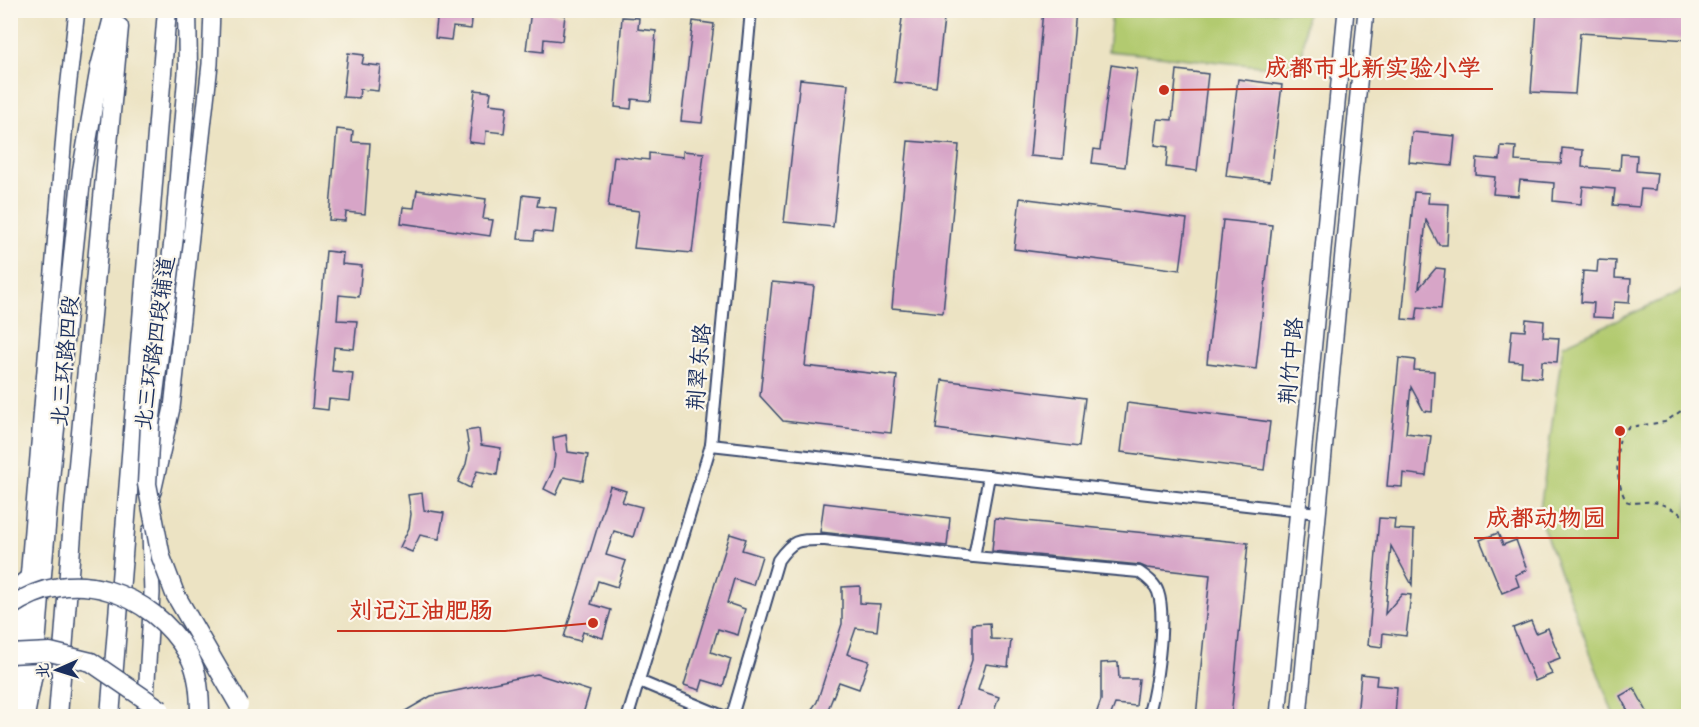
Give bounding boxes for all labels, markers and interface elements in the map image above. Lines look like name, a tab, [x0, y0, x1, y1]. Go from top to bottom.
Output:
callout: 成都市北新实验小学	[1253, 47, 1493, 89]
text: 成都市北新实验小学	[1265, 47, 1481, 89]
street label: 北三环路四段辅道	[123, 253, 186, 433]
street label: 北三环路四段	[39, 294, 90, 428]
street label: 荆竹中路	[1267, 316, 1314, 407]
street label: 荆翠东路	[675, 322, 722, 413]
callout: 成都动物园	[1474, 496, 1618, 538]
text: 成都动物园	[1486, 497, 1606, 539]
callout: 刘记江油肥肠	[337, 589, 505, 631]
text: 刘记江油肥肠	[349, 589, 493, 631]
north arrow	[27, 640, 87, 700]
text: 北	[28, 662, 57, 680]

